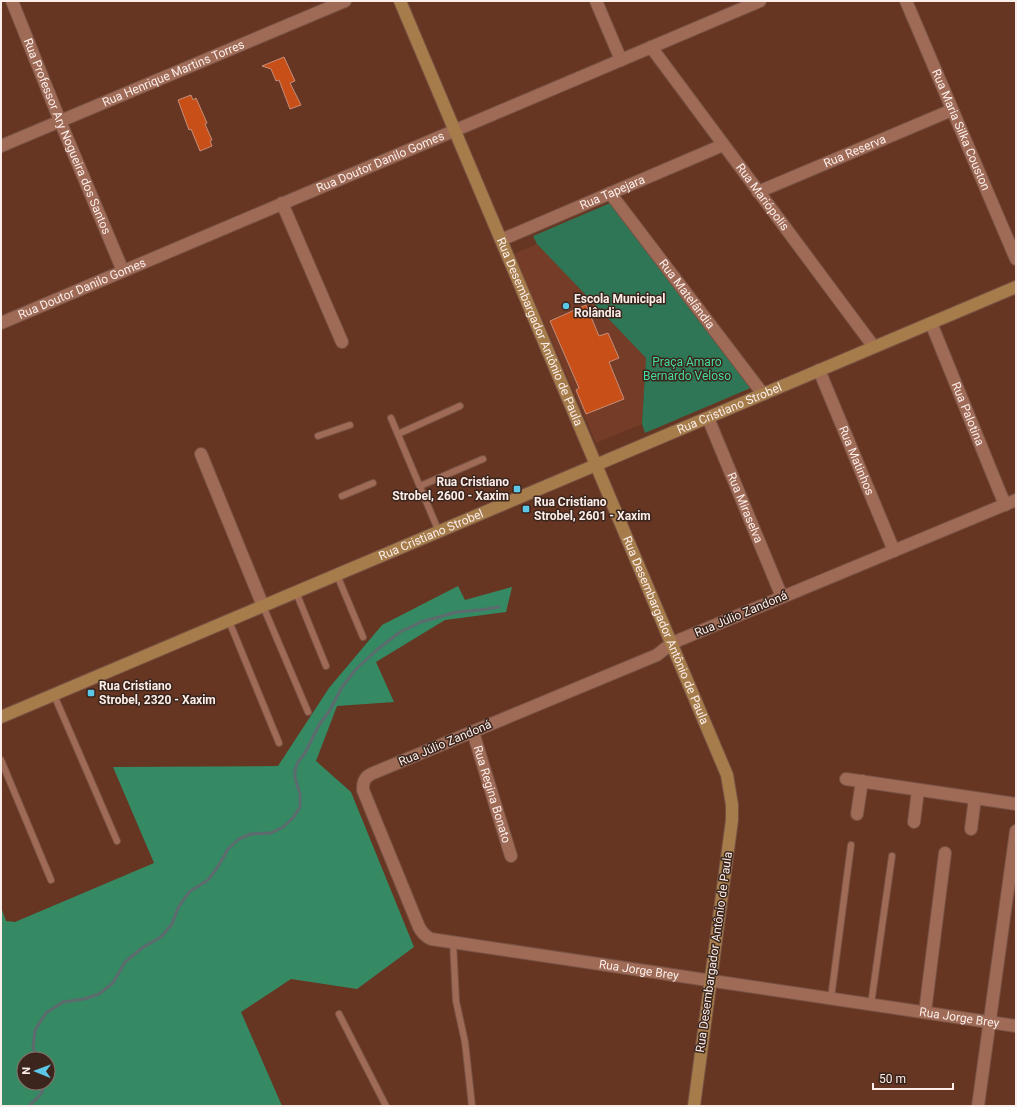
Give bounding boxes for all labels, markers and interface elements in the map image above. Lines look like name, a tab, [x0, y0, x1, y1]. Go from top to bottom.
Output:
street label: Rua Professor Ary Nogueira dos Santos	[21, 36, 114, 236]
street label: Rua Henrique Martins Torres	[100, 37, 246, 109]
street label: Rua Maria Silka Couston	[929, 67, 993, 193]
street label: Rua Doutor Danilo Gomes	[314, 129, 446, 195]
street label: Rua Reserva	[821, 132, 888, 170]
street label: Rua Mariópolis	[733, 161, 792, 233]
street label: Rua Tapejara	[578, 172, 647, 212]
street label: Rua Desembargador Antônio de Paula	[494, 236, 586, 428]
street label: Rua Doutor Danilo Gomes	[16, 255, 148, 322]
street label: Rua Matelândia	[656, 257, 718, 331]
place label: Escola Municipal Rolândia	[574, 292, 665, 320]
marker: Escola Municipal Rolândia	[561, 301, 571, 311]
park label: Praça Amaro Bernardo Veloso	[643, 355, 731, 383]
street label: Rua Cristiano Strobel	[675, 380, 784, 437]
street label: Rua Palotina	[949, 380, 987, 448]
street label: Rua Matinhos	[836, 424, 877, 497]
street label: Rua Miraselva	[724, 470, 766, 545]
place label: Rua Cristiano Strobel, 2600 - Xaxim	[392, 475, 509, 503]
marker: Rua Cristiano Strobel, 2600 - Xaxim	[512, 484, 522, 494]
place label: Rua Cristiano Strobel, 2601 - Xaxim	[534, 495, 651, 523]
marker: Rua Cristiano Strobel, 2601 - Xaxim	[521, 504, 531, 514]
street label: Rua Cristiano Strobel	[377, 506, 485, 563]
street label: Rua Desembargador Antônio de Paula	[620, 534, 712, 726]
street label: Rua Júlio Zandoná	[692, 588, 790, 640]
place label: Rua Cristiano Strobel, 2320 - Xaxim	[99, 679, 216, 707]
marker: Rua Cristiano Strobel, 2320 - Xaxim	[86, 688, 96, 698]
street label: Rua Júlio Zandoná	[396, 717, 494, 769]
street label: Rua Regina Bonato	[471, 744, 514, 845]
street label: Rua Desembargador Antônio de Paula	[693, 851, 735, 1053]
street label: Rua Jorge Brey	[598, 957, 680, 983]
street label: Rua Jorge Brey	[918, 1005, 1000, 1030]
north arrow	[16, 1051, 56, 1091]
scale bar	[873, 1065, 953, 1091]
text: N	[20, 1067, 33, 1075]
text: 50 m	[879, 1072, 906, 1086]

